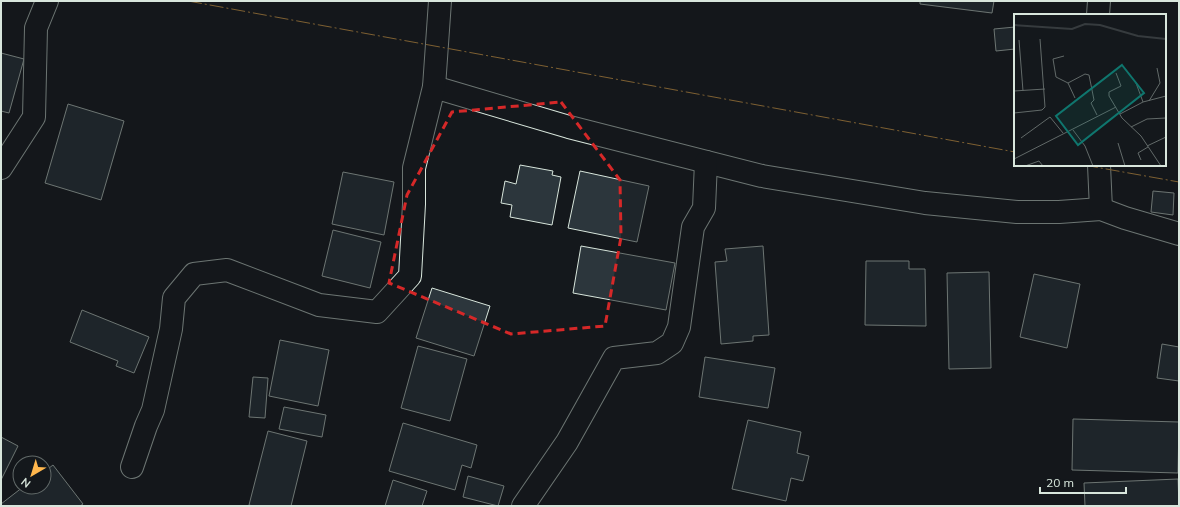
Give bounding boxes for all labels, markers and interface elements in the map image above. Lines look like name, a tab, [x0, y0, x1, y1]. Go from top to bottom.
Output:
inset map	[1014, 14, 1166, 166]
north arrow	[12, 455, 52, 495]
scale bar	[1040, 469, 1126, 495]
text: N	[18, 475, 33, 491]
text: 20 m	[1046, 475, 1074, 490]

